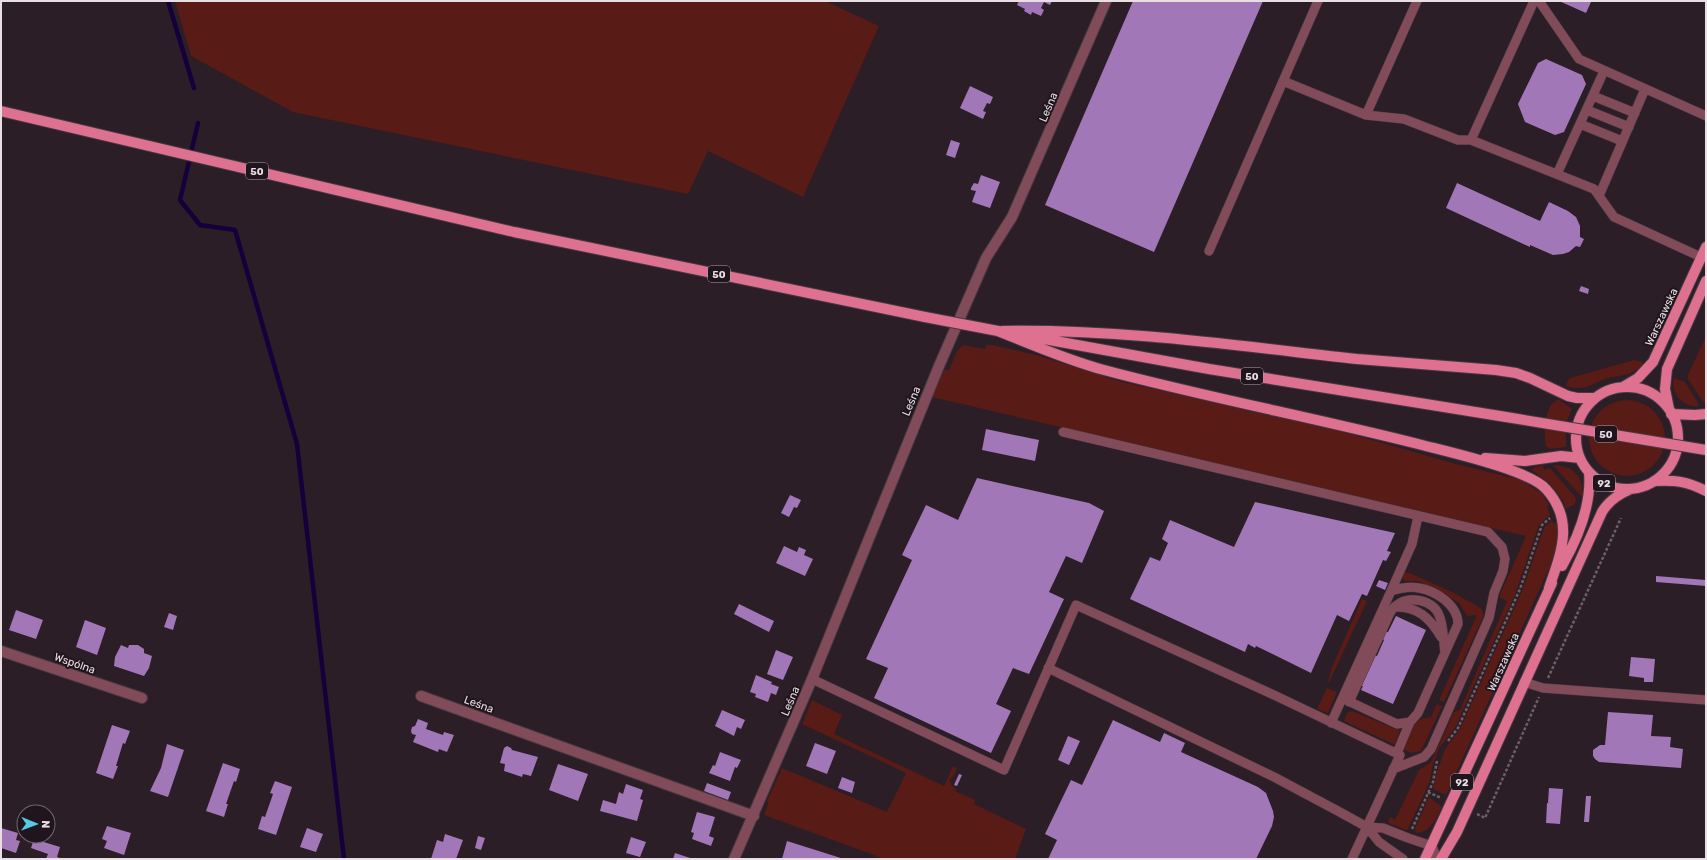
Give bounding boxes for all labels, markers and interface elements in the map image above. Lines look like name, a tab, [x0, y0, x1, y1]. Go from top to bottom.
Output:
street label: Leśna	[1037, 91, 1060, 124]
road number: 50	[246, 163, 268, 179]
road number: 50	[708, 266, 730, 282]
street label: Warszawska	[1642, 286, 1680, 348]
road number: 50	[1241, 368, 1263, 384]
street label: Leśna	[900, 385, 923, 418]
road number: 50	[1595, 426, 1617, 442]
road number: 92	[1593, 475, 1615, 491]
street label: Warszawska	[1485, 631, 1522, 693]
street label: Wspólna	[53, 650, 97, 677]
street label: Leśna	[779, 685, 802, 718]
street label: Leśna	[462, 693, 495, 716]
road number: 92	[1451, 774, 1473, 790]
north arrow	[16, 804, 56, 844]
text: N	[39, 820, 52, 828]

